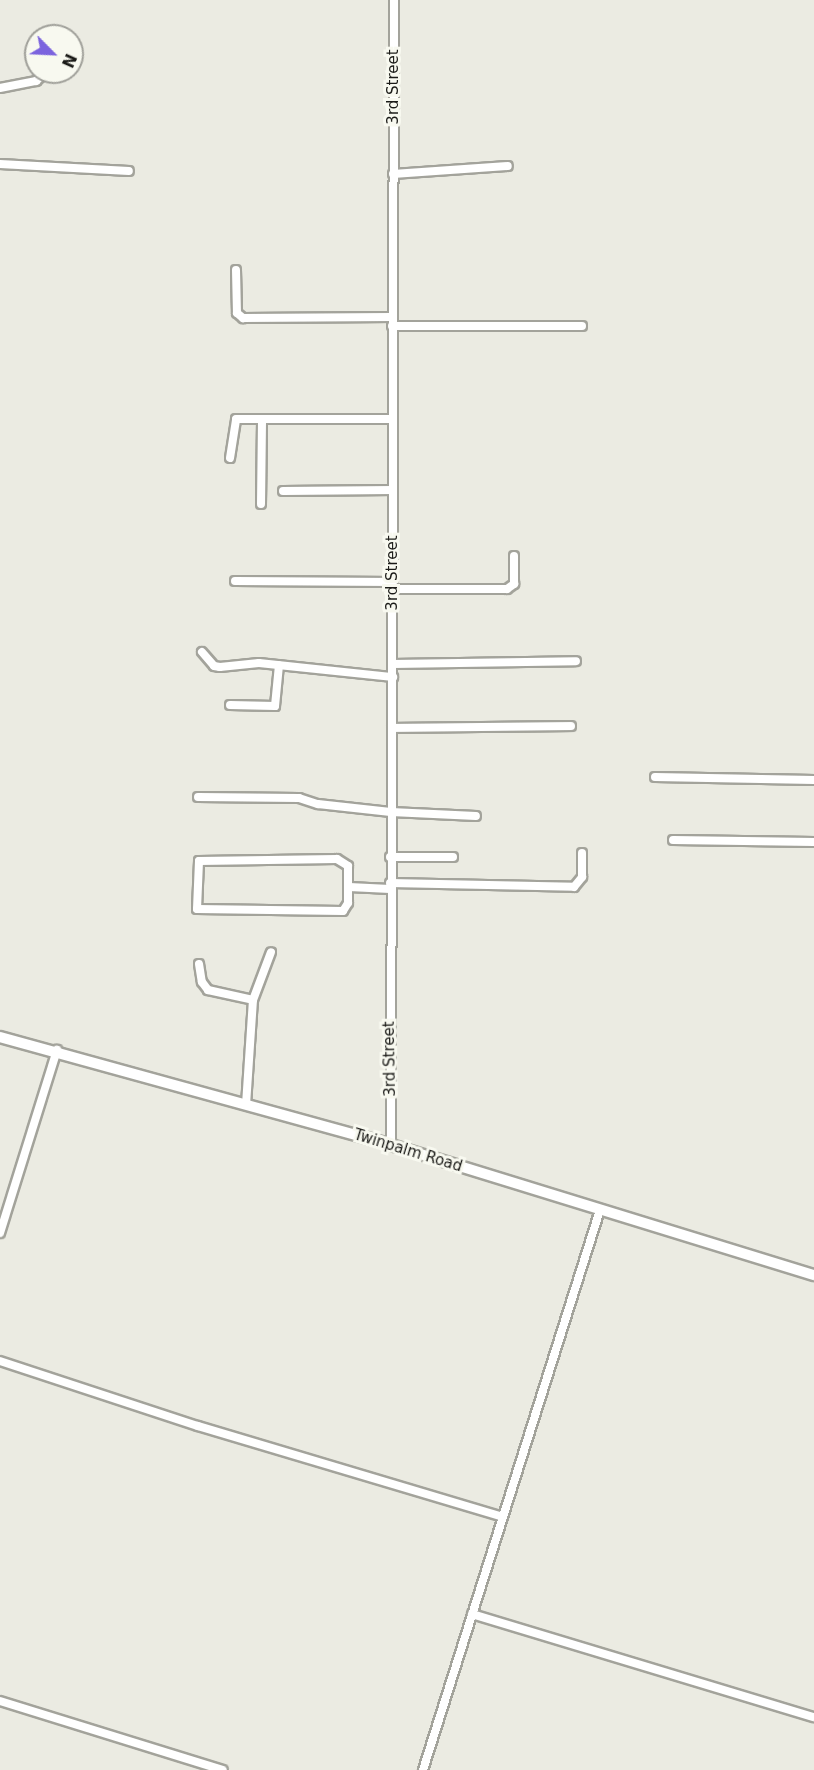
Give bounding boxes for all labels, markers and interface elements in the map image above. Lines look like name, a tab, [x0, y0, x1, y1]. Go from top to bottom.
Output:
north arrow	[24, 24, 84, 84]
street label: 3rd Street	[385, 49, 403, 125]
text: N	[58, 51, 80, 71]
street label: 3rd Street	[384, 535, 402, 611]
street label: 3rd Street	[380, 1021, 400, 1097]
street label: Twinpalm Road	[352, 1126, 464, 1176]

